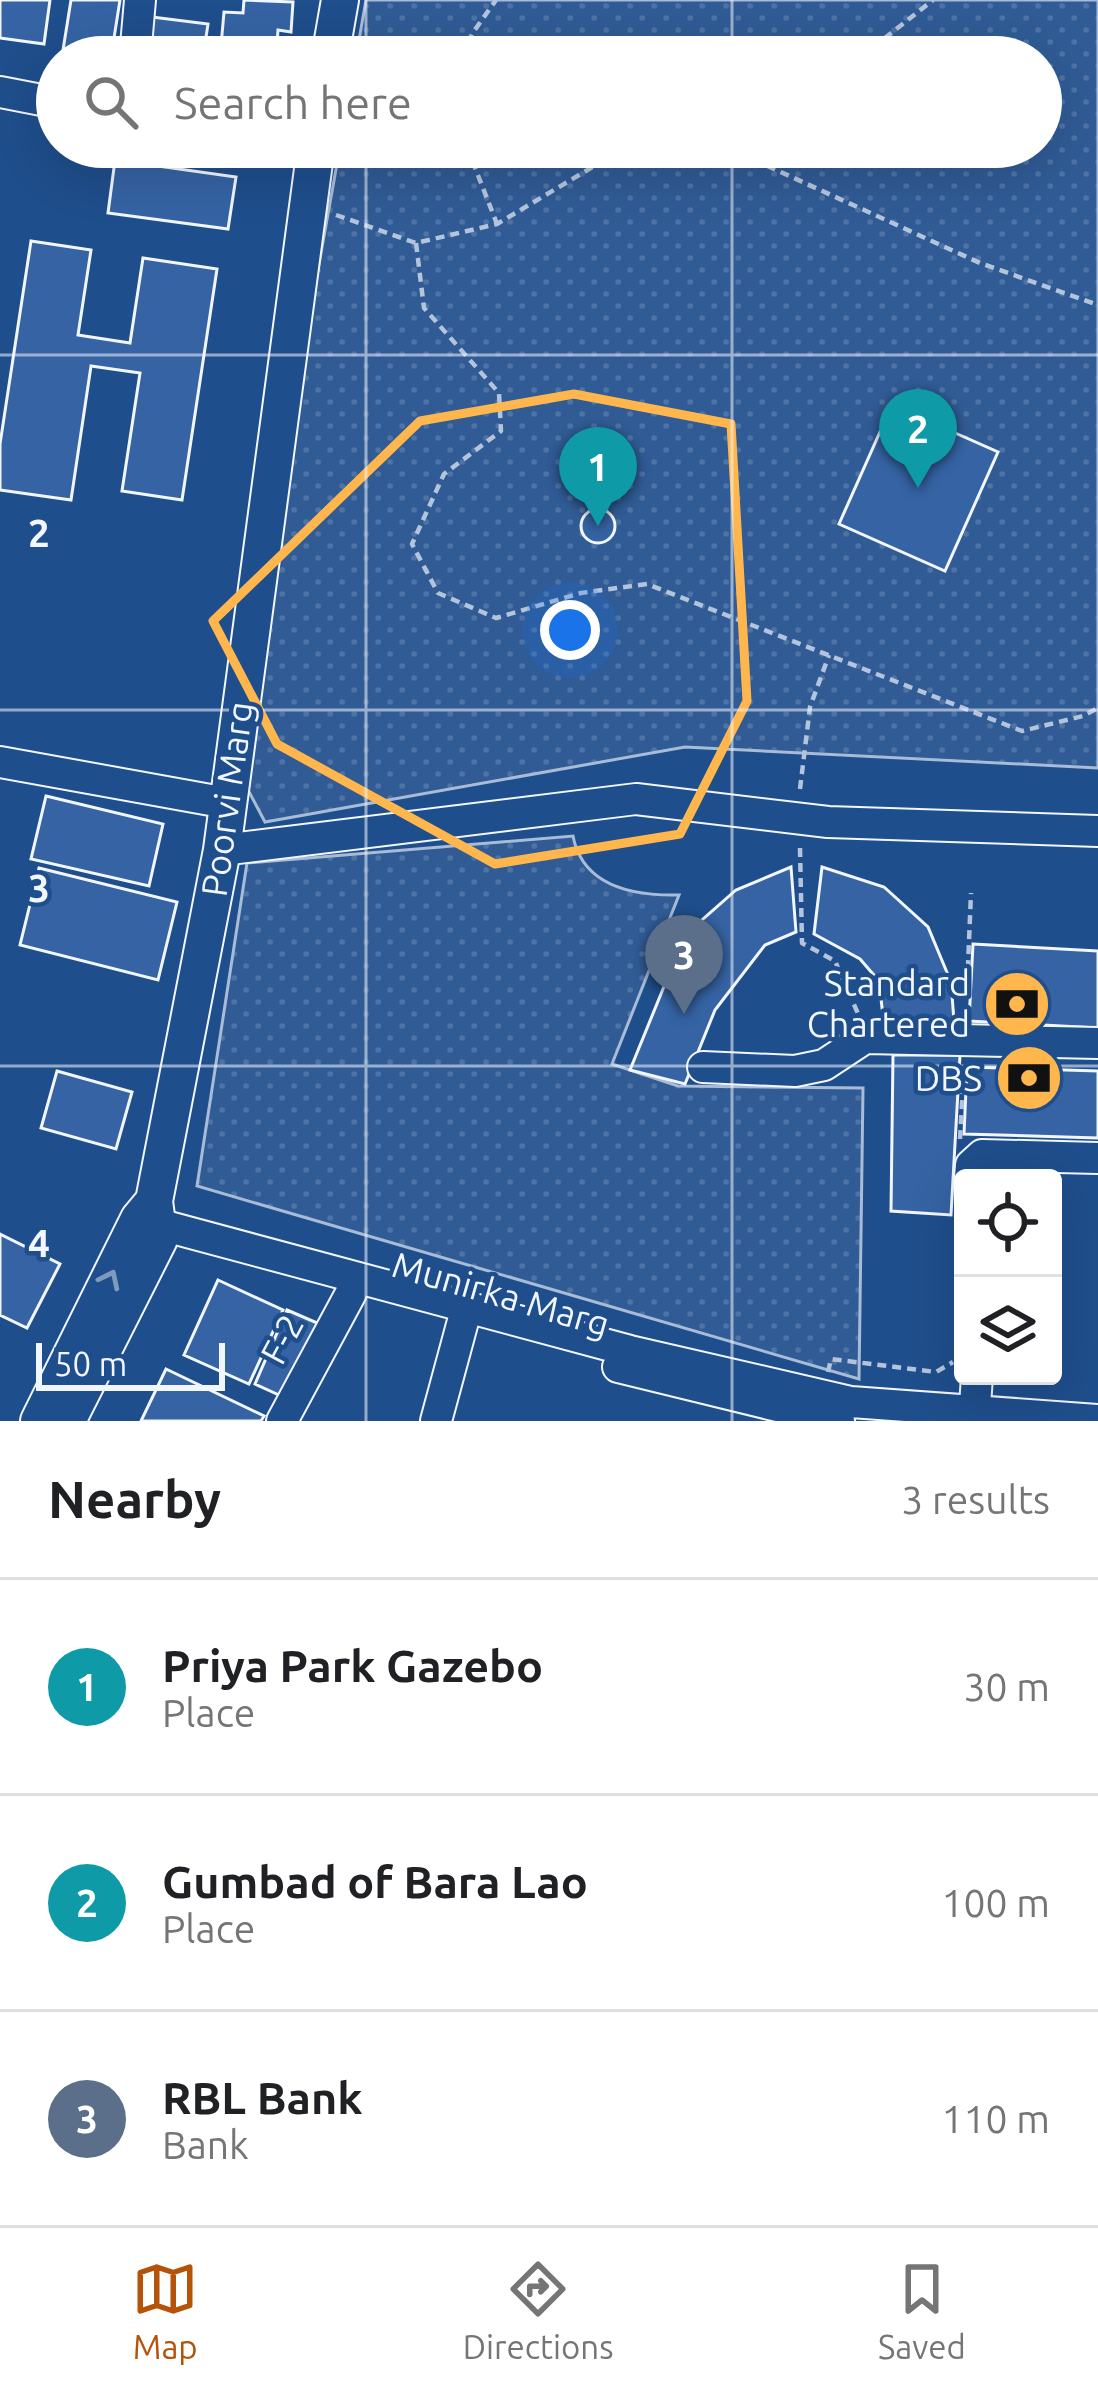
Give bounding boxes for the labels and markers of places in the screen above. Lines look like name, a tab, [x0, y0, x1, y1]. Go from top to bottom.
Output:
pin: 2	[879, 389, 957, 488]
pin: 1	[559, 427, 637, 526]
pin: 3	[645, 915, 723, 1014]
place label: Standard Chartered	[807, 962, 970, 1044]
bank icon: Standard Chartered	[982, 969, 1052, 1039]
bank icon: DBS	[994, 1043, 1064, 1113]
place label: DBS	[915, 1057, 982, 1098]

